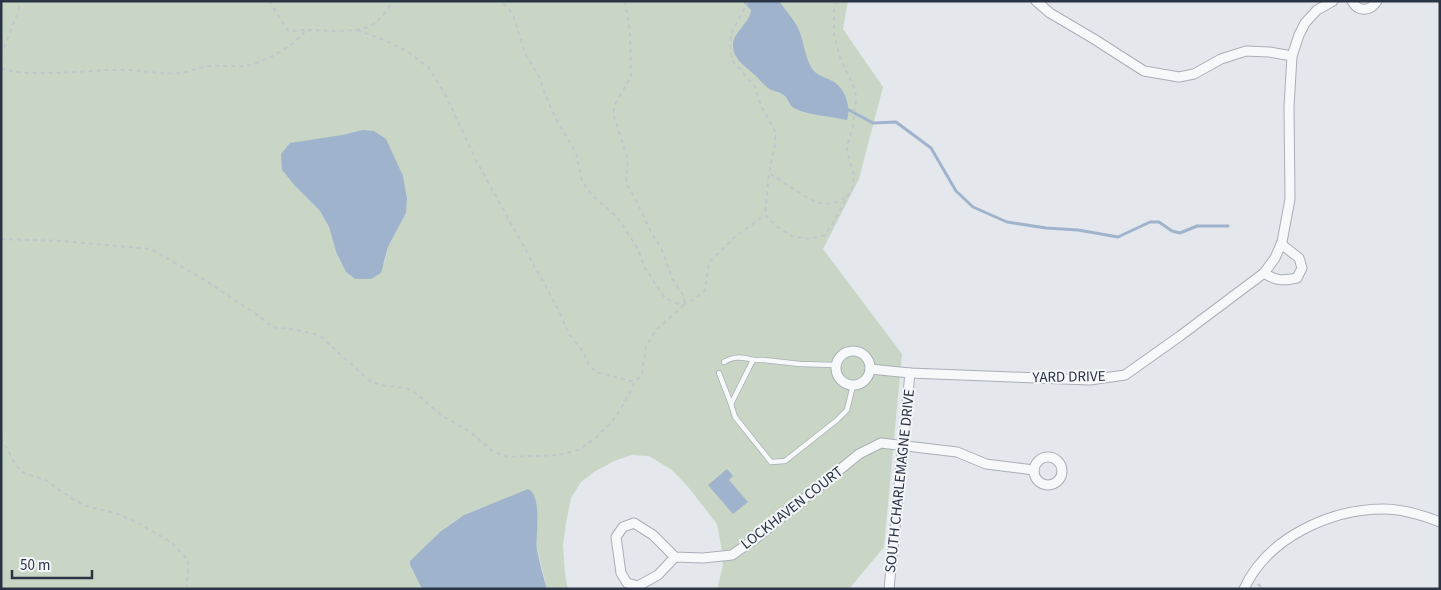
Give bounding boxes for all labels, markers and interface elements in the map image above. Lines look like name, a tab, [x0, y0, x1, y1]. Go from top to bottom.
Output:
street label: YARD DRIVE	[1031, 366, 1106, 388]
street label: SOUTH CHARLEMAGNE DRIVE	[880, 388, 920, 574]
street label: LOCKHAVEN COURT	[737, 461, 847, 555]
scale bar	[12, 548, 92, 580]
text: 50 m	[20, 555, 50, 576]

